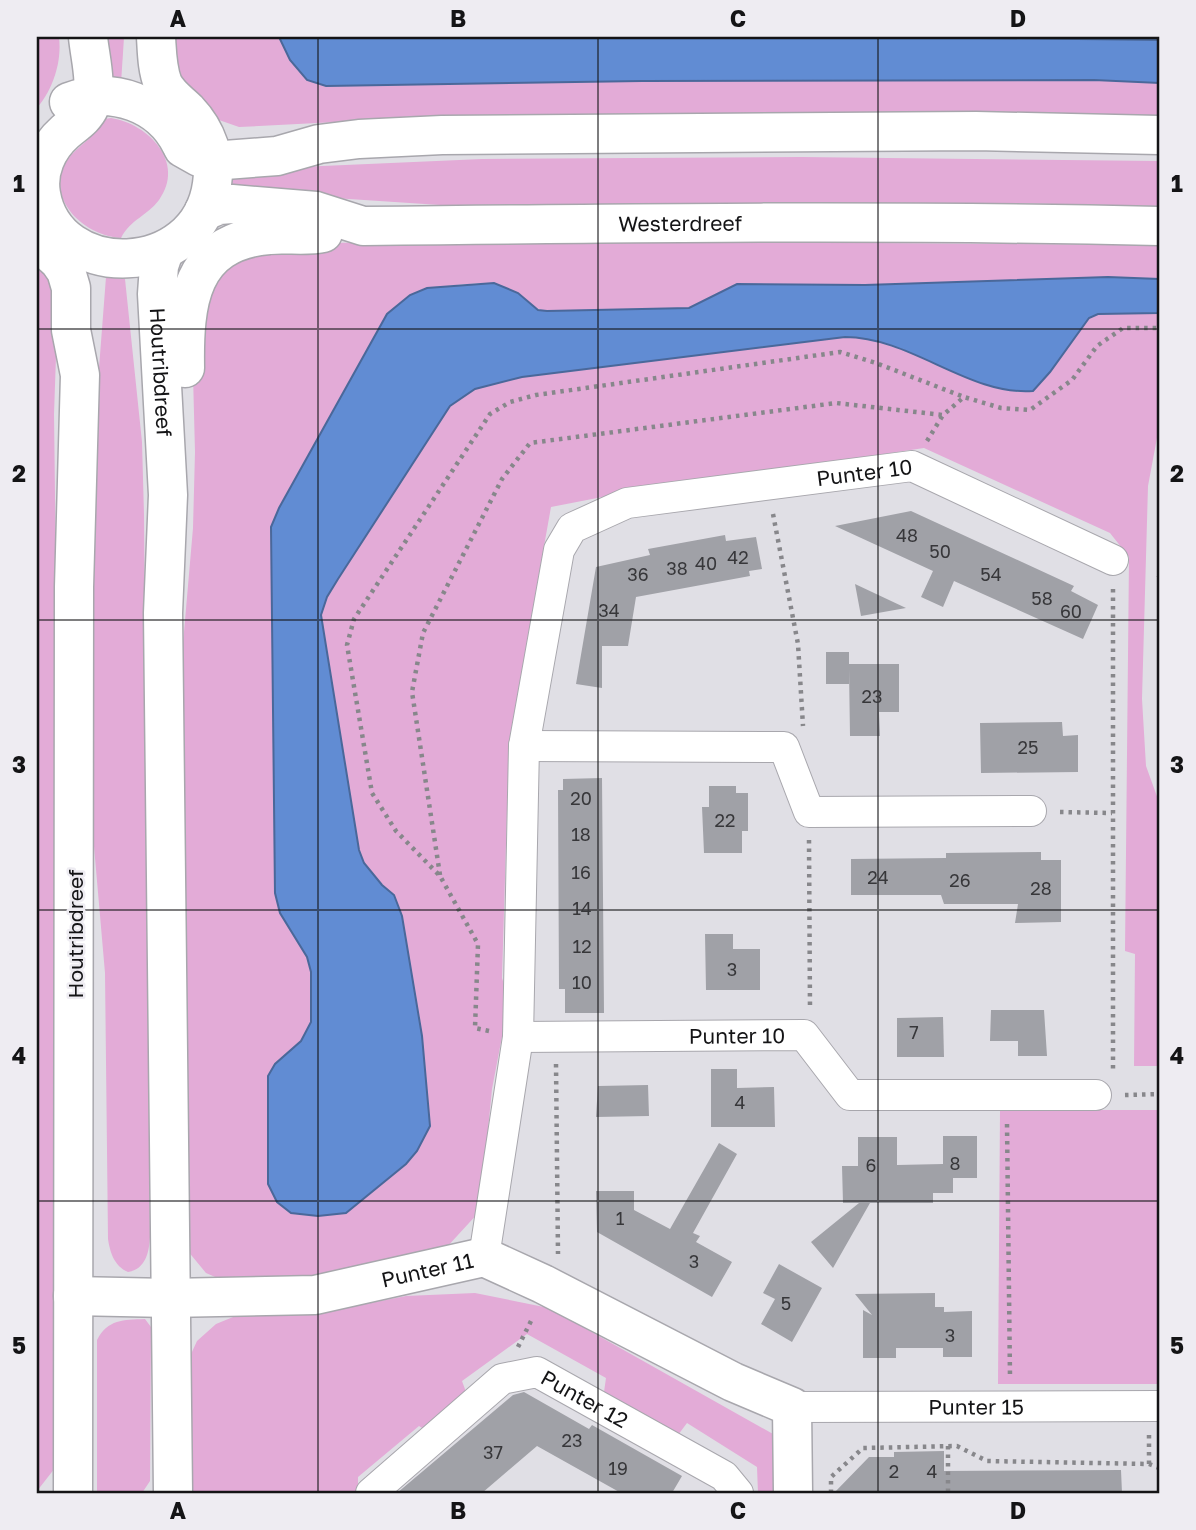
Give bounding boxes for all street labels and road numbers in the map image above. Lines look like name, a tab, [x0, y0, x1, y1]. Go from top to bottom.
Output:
street label: Westerdreef	[618, 210, 743, 236]
street label: Houtribdreef	[145, 307, 178, 438]
street label: Punter 10	[815, 453, 914, 491]
street label: Houtribdreef	[62, 869, 88, 999]
street label: Punter 10	[689, 1022, 785, 1049]
street label: Punter 11	[379, 1247, 476, 1293]
street label: Punter 12	[537, 1364, 633, 1433]
street label: Punter 15	[928, 1393, 1024, 1420]

